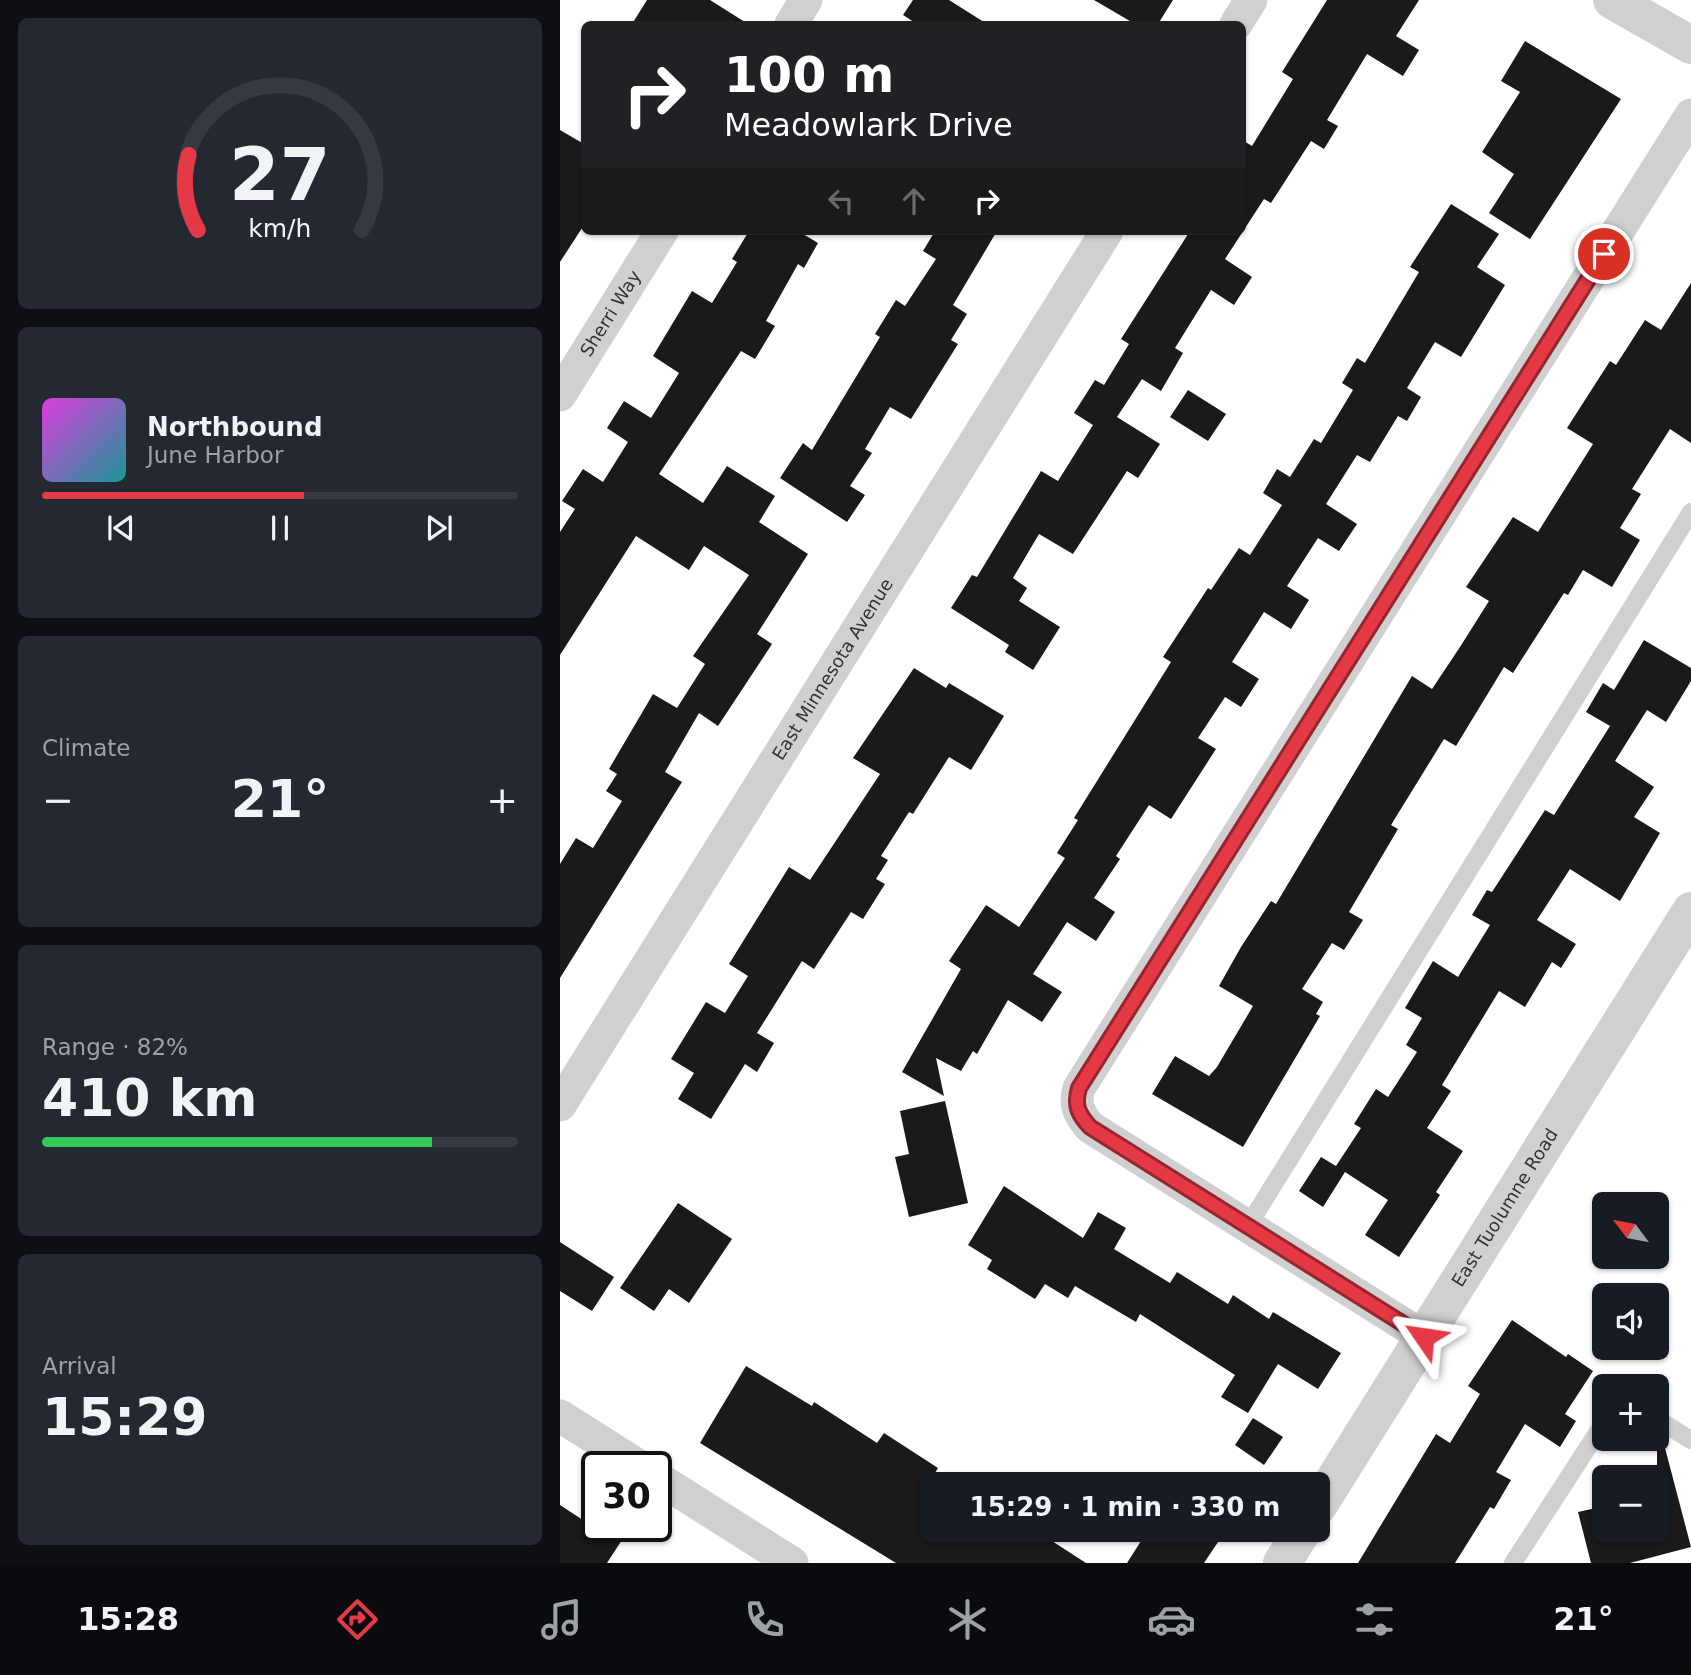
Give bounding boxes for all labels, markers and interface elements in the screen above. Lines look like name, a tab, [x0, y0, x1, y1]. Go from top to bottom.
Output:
text: 100 m	[724, 47, 894, 104]
icon: right	[609, 49, 700, 140]
text: Meadowlark Drive	[724, 106, 1013, 144]
text: 27	[229, 132, 331, 217]
icon: left	[822, 182, 860, 220]
icon: ahead	[895, 182, 933, 220]
icon: right	[968, 182, 1006, 220]
text: km/h	[248, 213, 312, 242]
pin	[1574, 224, 1634, 284]
icon: arrive	[1585, 235, 1623, 273]
street label: Sherri Way	[576, 266, 645, 360]
text: Northbound	[147, 412, 323, 442]
text: June Harbor	[147, 442, 283, 468]
icon: previous	[102, 509, 140, 547]
icon: pause	[261, 509, 299, 547]
icon: next	[420, 509, 458, 547]
street label: East Minnesota Avenue	[768, 574, 897, 764]
text: Climate	[42, 735, 131, 761]
text: 21°	[231, 769, 329, 829]
text: −	[42, 778, 74, 822]
text: +	[486, 778, 518, 822]
text: Range · 82%	[42, 1034, 188, 1060]
text: 410 km	[42, 1068, 257, 1128]
street label: East Tuolumne Road	[1447, 1125, 1562, 1290]
north arrow	[1592, 1192, 1670, 1269]
map controls	[1592, 1192, 1669, 1542]
button: sound	[1592, 1283, 1669, 1360]
position arrow	[1387, 1300, 1461, 1374]
text: Arrival	[42, 1353, 117, 1379]
button: +	[1592, 1374, 1669, 1451]
text: 15:29	[42, 1387, 208, 1447]
speed limit sign: 30	[581, 1451, 672, 1542]
button: −	[1592, 1465, 1669, 1542]
text: 15:29 · 1 min · 330 m	[970, 1492, 1280, 1522]
icon: directions	[333, 1595, 382, 1644]
icon: music	[537, 1595, 586, 1644]
icon: phone	[740, 1595, 789, 1644]
icon: climate	[943, 1595, 992, 1644]
icon: car	[1147, 1595, 1196, 1644]
icon: filters	[1350, 1595, 1399, 1644]
text: 15:28	[77, 1600, 179, 1638]
text: 21°	[1553, 1600, 1614, 1638]

